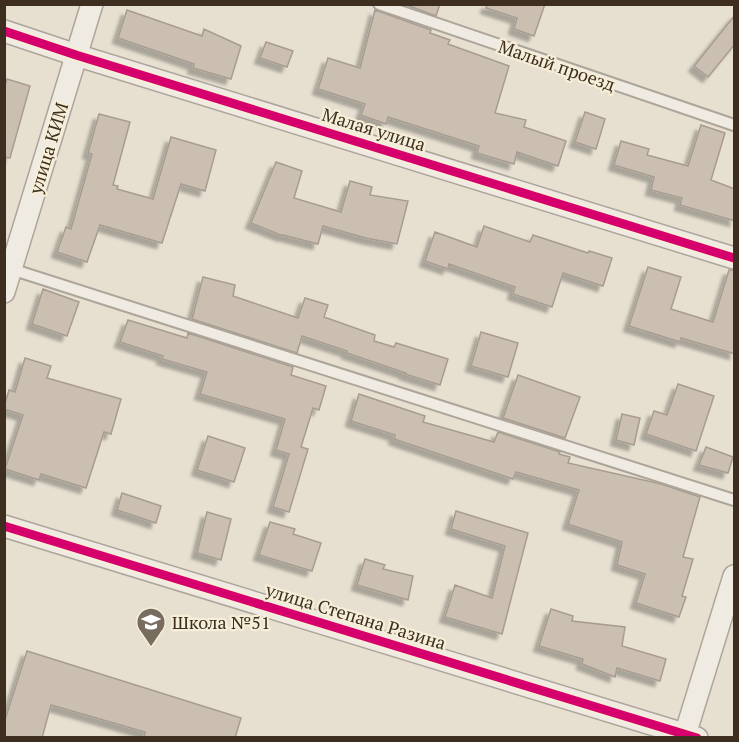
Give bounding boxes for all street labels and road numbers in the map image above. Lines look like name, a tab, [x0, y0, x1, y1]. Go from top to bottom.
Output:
street label: Малый проезд	[495, 34, 619, 96]
street label: улица КИМ	[22, 99, 73, 198]
street label: Малая улица	[319, 102, 429, 156]
street label: улица Степана Разина	[262, 577, 449, 655]

